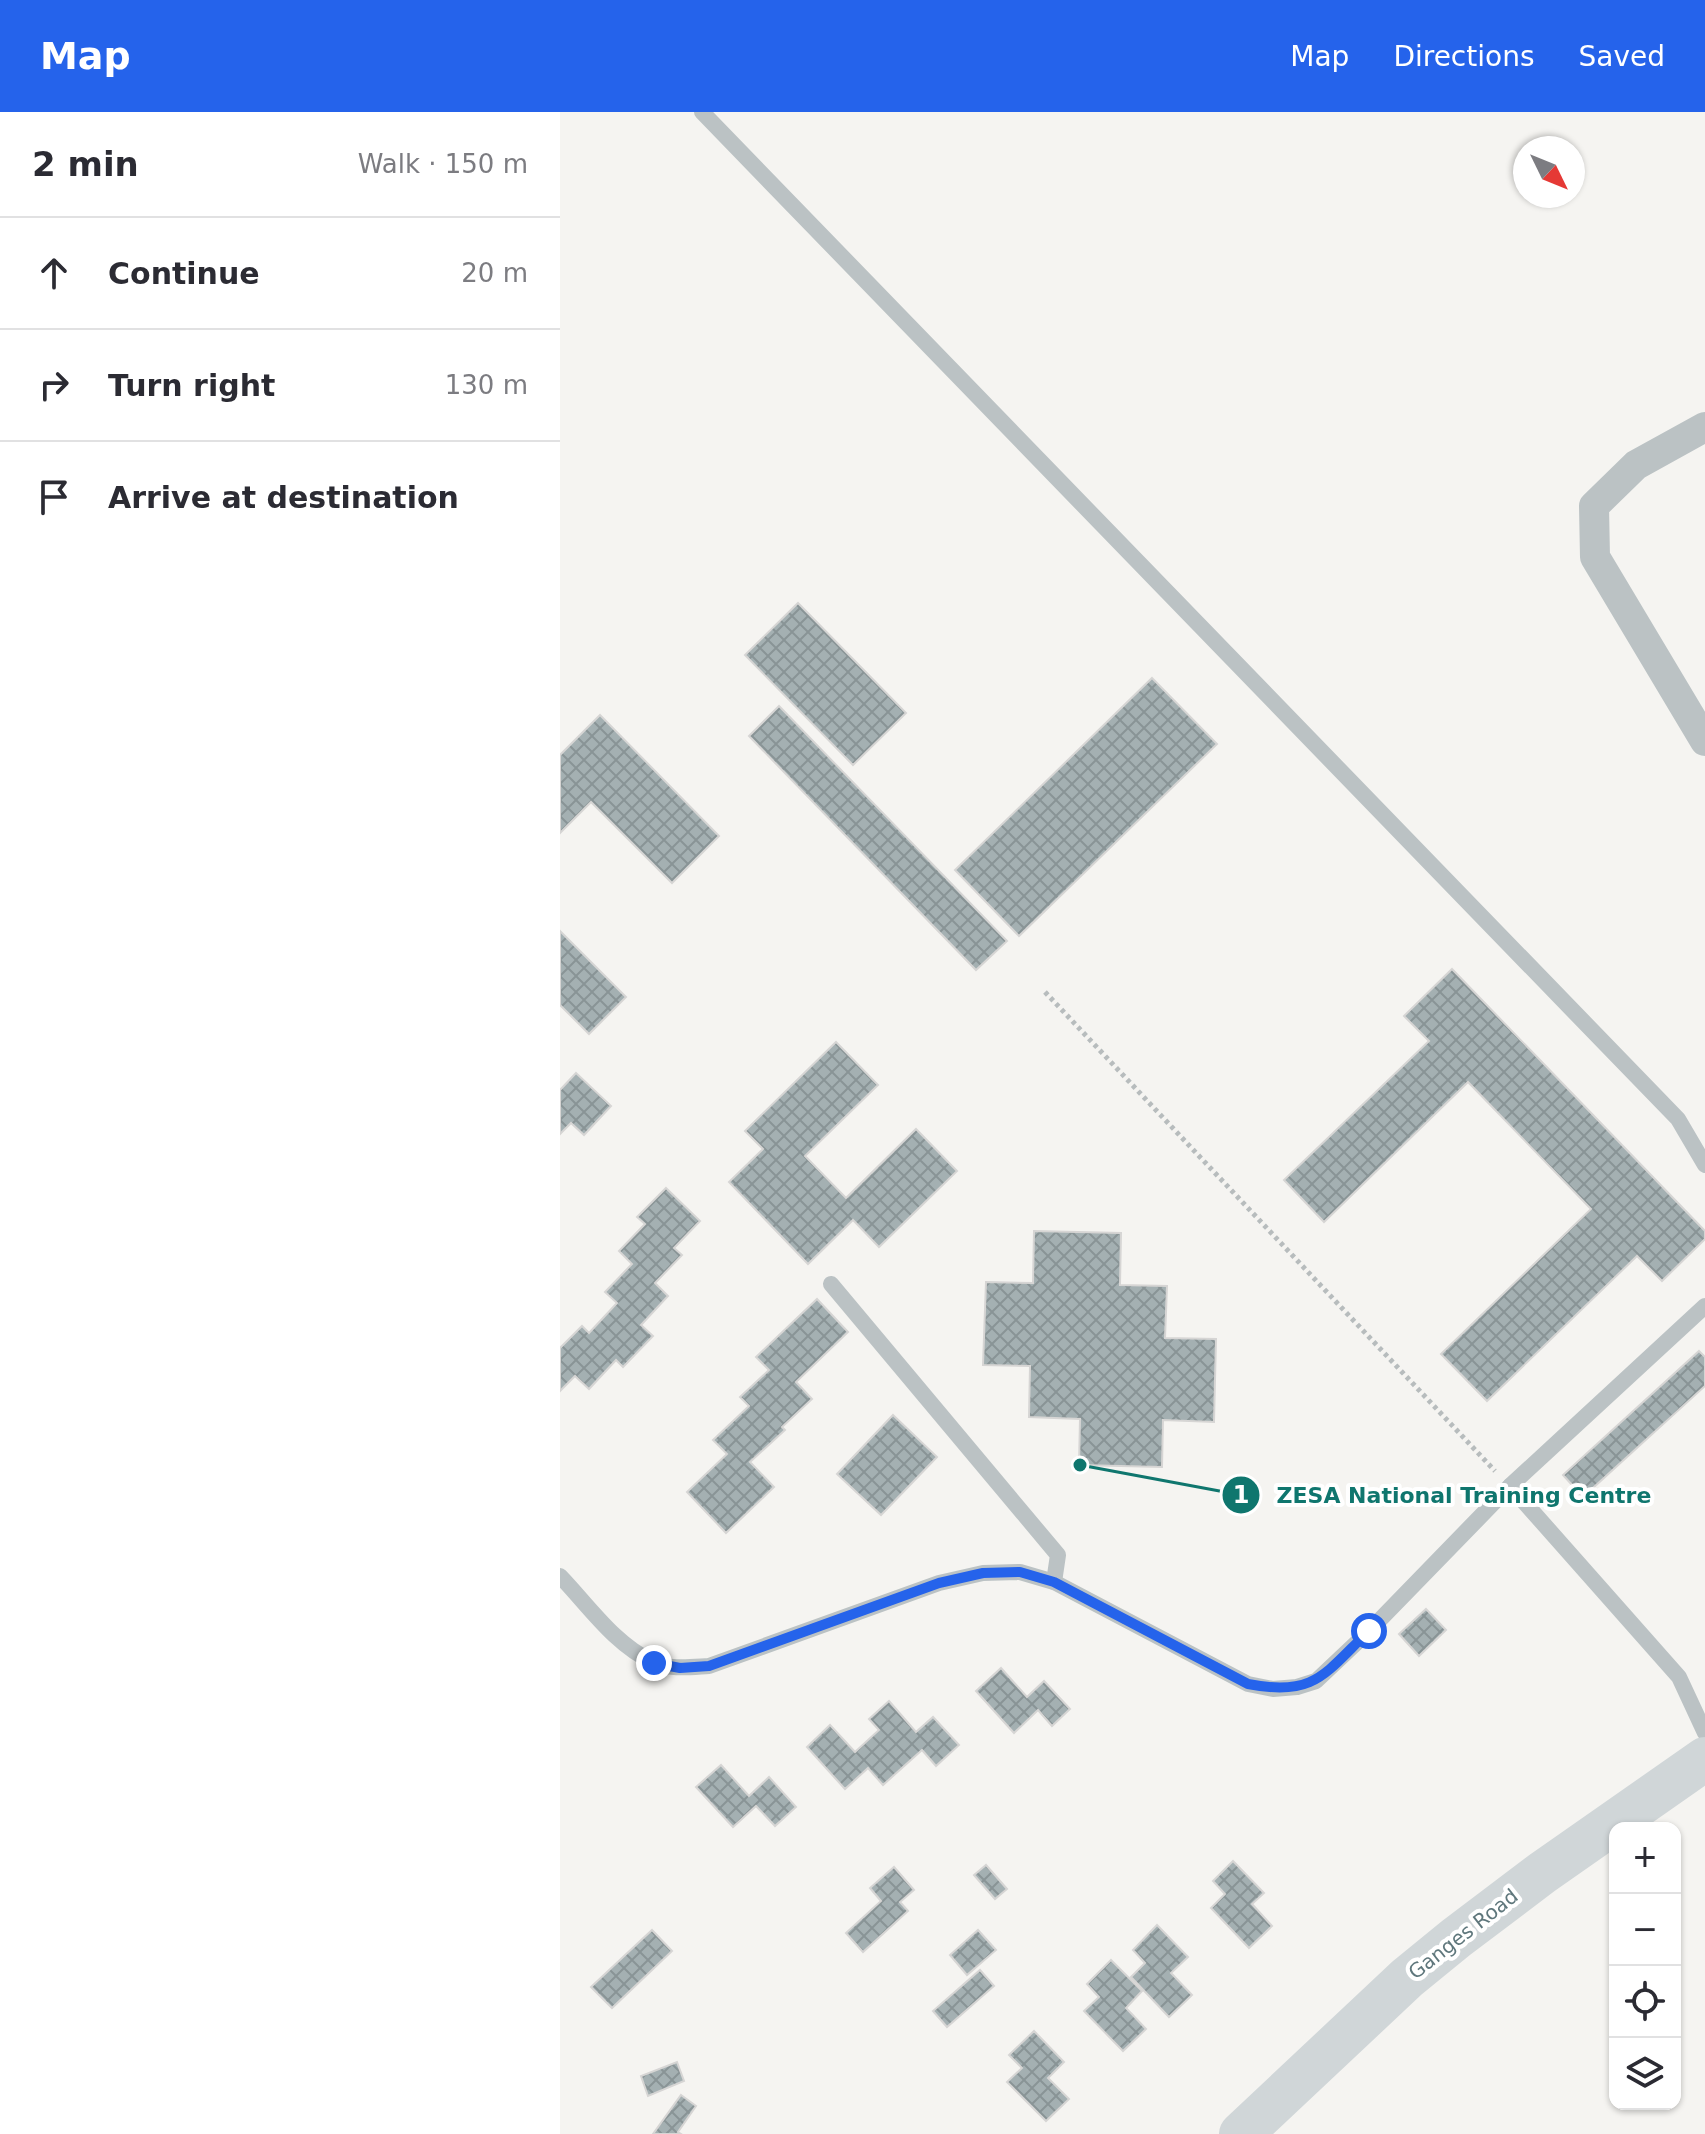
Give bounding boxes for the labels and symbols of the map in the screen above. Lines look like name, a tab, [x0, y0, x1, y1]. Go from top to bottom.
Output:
north arrow	[1513, 136, 1585, 208]
callout: ZESA National Training Centre	[1221, 1472, 1667, 1518]
text: 1	[1233, 1481, 1249, 1509]
text: ZESA National Training Centre	[1277, 1483, 1651, 1508]
route start	[1351, 1613, 1387, 1649]
route end	[636, 1645, 672, 1681]
street label: Ganges Road	[1403, 1884, 1523, 1984]

